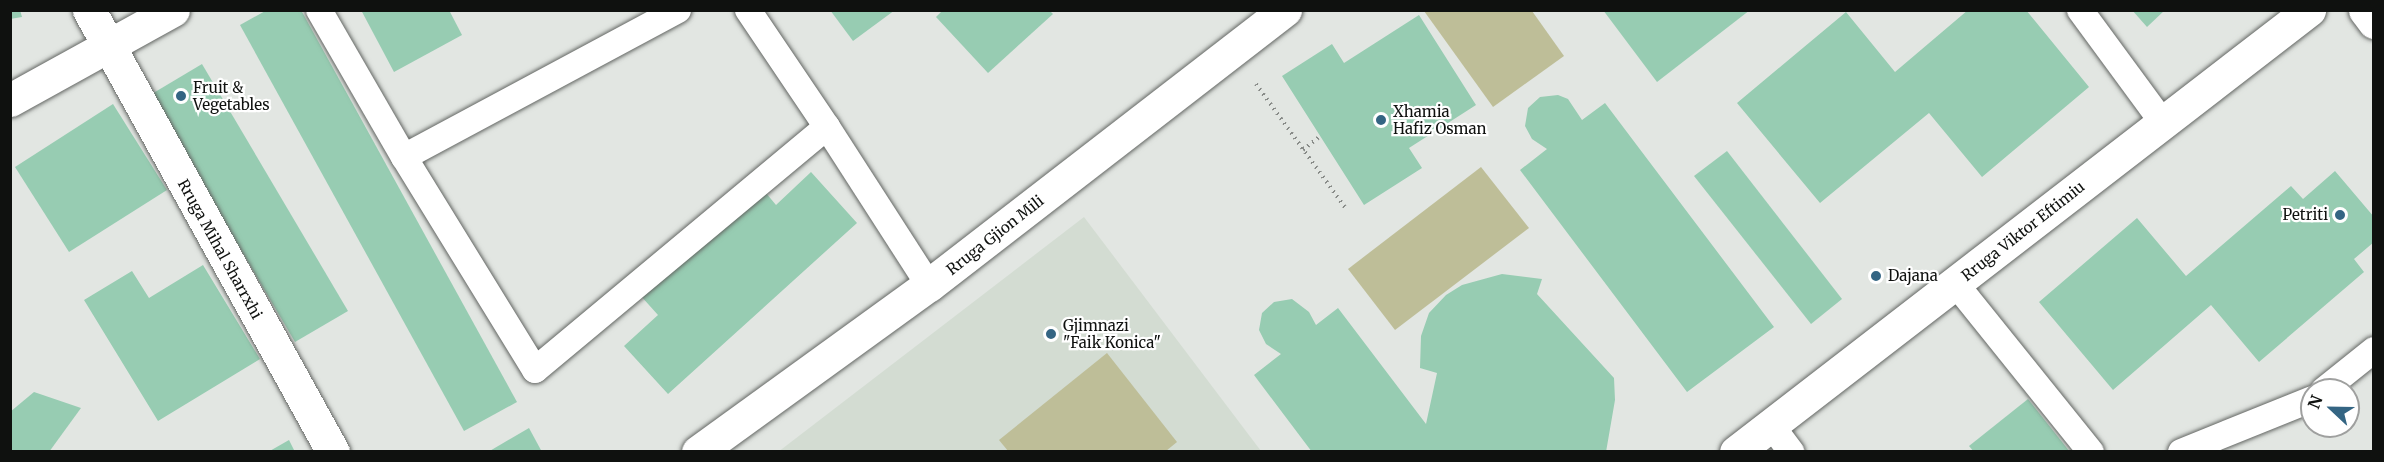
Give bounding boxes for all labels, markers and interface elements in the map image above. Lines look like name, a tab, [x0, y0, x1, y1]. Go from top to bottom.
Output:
place label: Fruit & Vegetables	[193, 78, 269, 113]
marker: Fruit & Vegetables	[174, 89, 188, 103]
place label: Xhamia Hafiz Osman	[1393, 102, 1486, 137]
marker: Xhamia Hafiz Osman	[1374, 113, 1388, 127]
street label: Rruga Mihal Sharrxhi	[174, 176, 266, 322]
street label: Rruga Viktor Eftimiu	[1958, 177, 2088, 285]
street label: Rruga Gjion Mili	[943, 191, 1047, 279]
place label: Petriti	[2283, 206, 2328, 224]
marker: Petriti	[2333, 208, 2347, 222]
place label: Dajana	[1888, 267, 1938, 285]
marker: Dajana	[1869, 269, 1883, 283]
place label: Gjimnazi "Faik Konica"	[1063, 316, 1161, 351]
marker: Gjimnazi "Faik Konica"	[1044, 327, 1058, 341]
north arrow	[2300, 378, 2360, 438]
text: N	[2304, 392, 2327, 412]

